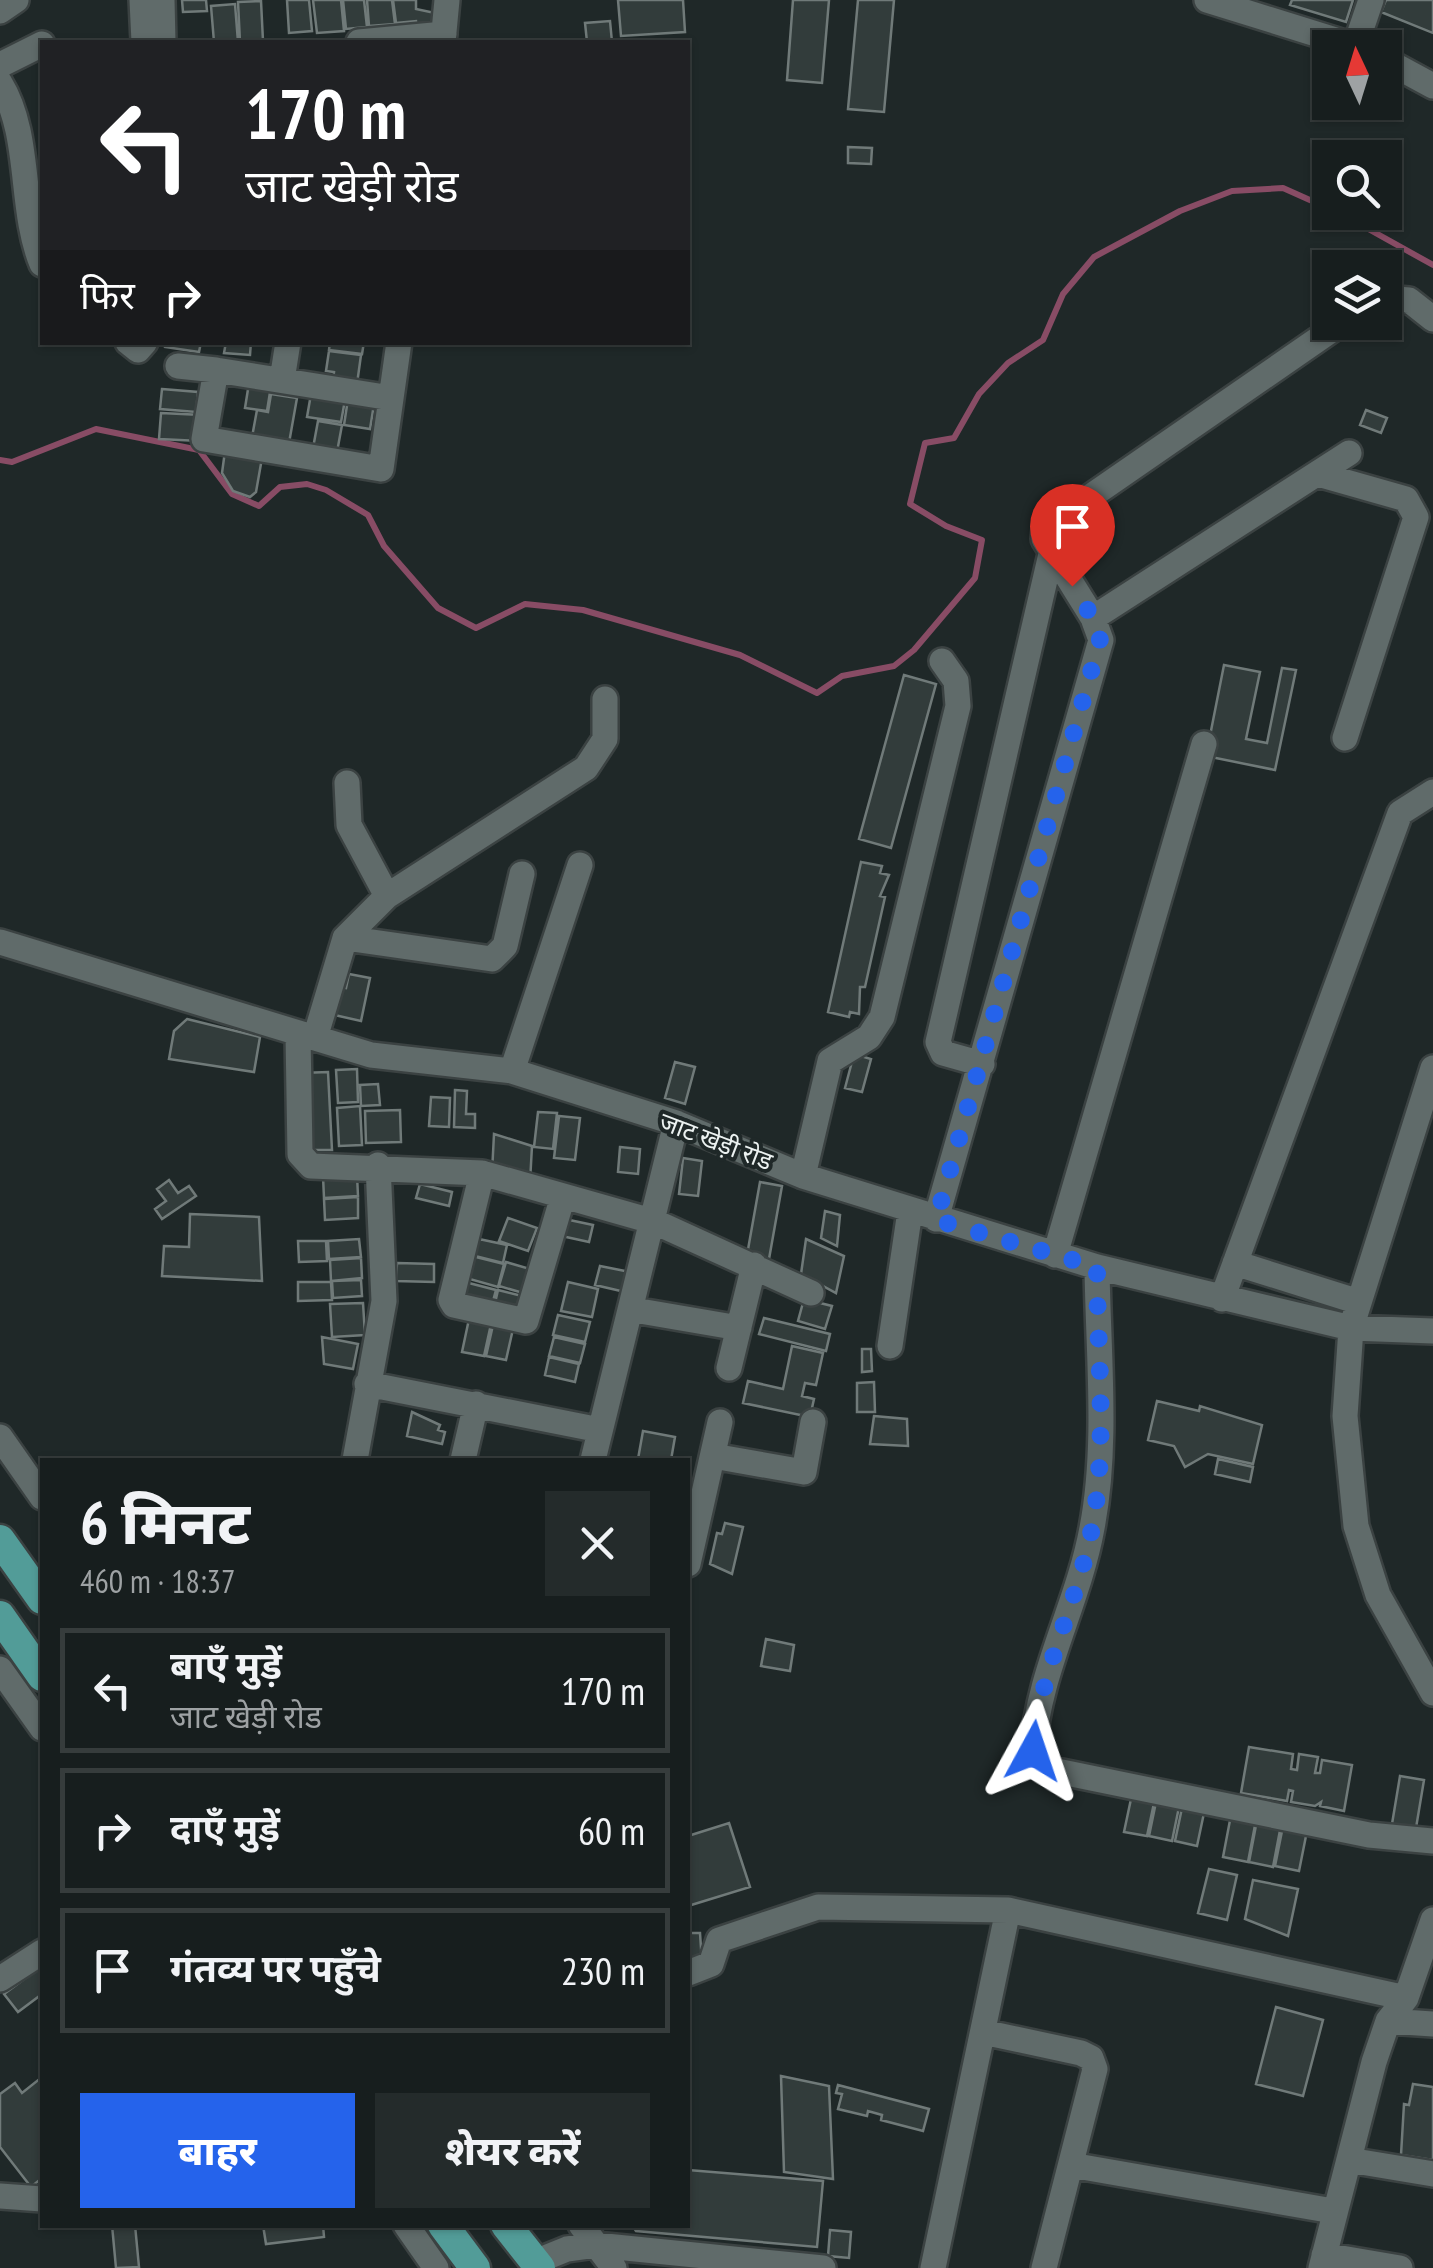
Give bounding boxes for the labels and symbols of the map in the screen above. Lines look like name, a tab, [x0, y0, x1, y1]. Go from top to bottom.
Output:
north arrow	[1312, 30, 1402, 120]
pin	[1030, 484, 1115, 587]
street label: जाट खेड़ी रोड	[655, 1105, 778, 1177]
position arrow	[981, 1699, 1085, 1803]

